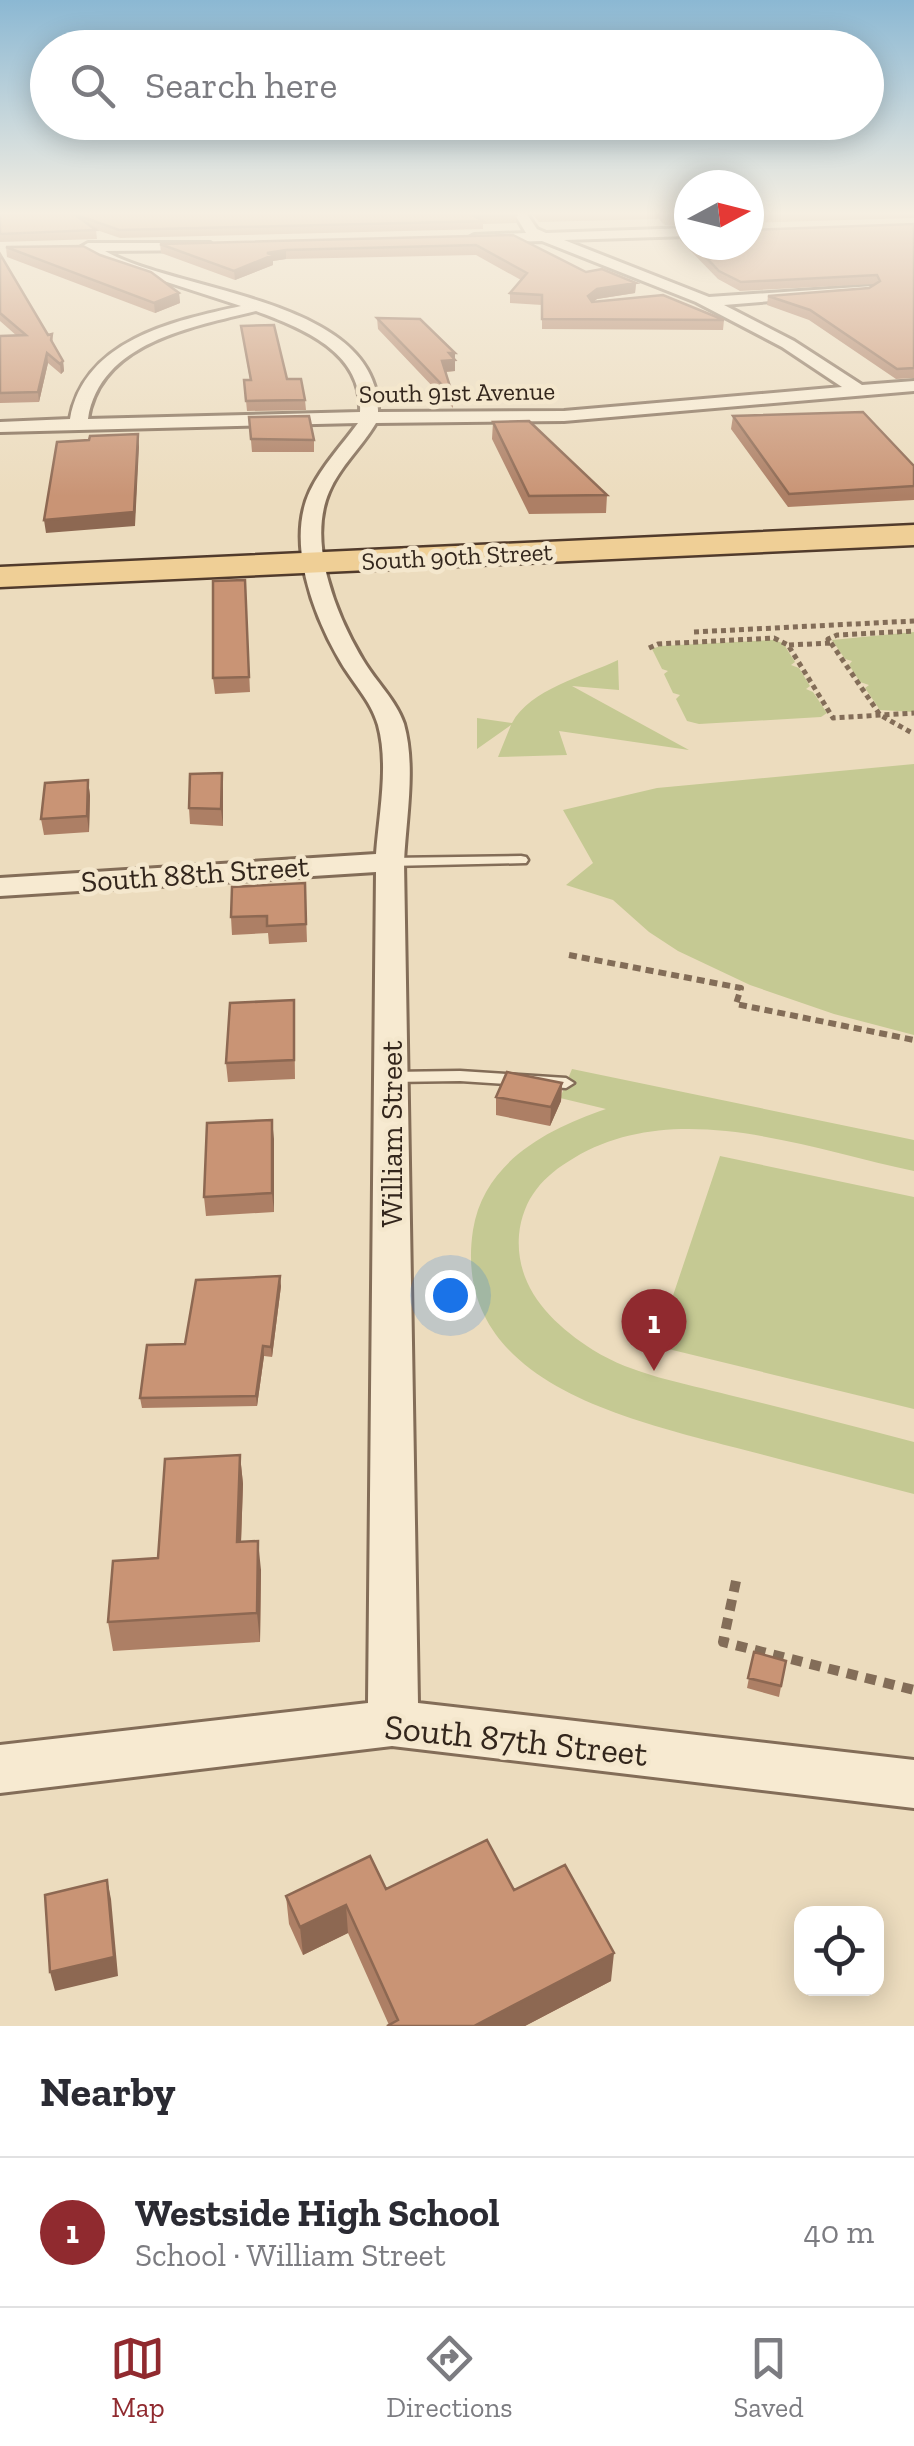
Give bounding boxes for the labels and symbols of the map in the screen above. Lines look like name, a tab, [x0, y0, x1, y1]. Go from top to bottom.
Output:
north arrow	[674, 170, 764, 260]
street label: South 91st Avenue	[359, 375, 555, 409]
street label: South 90th Street	[361, 536, 554, 576]
street label: South 88th Street	[80, 848, 310, 900]
street label: William Street	[374, 1041, 410, 1227]
your location	[425, 1270, 476, 1321]
pin: 1	[622, 1288, 686, 1371]
street label: South 87th Street	[382, 1705, 650, 1775]

